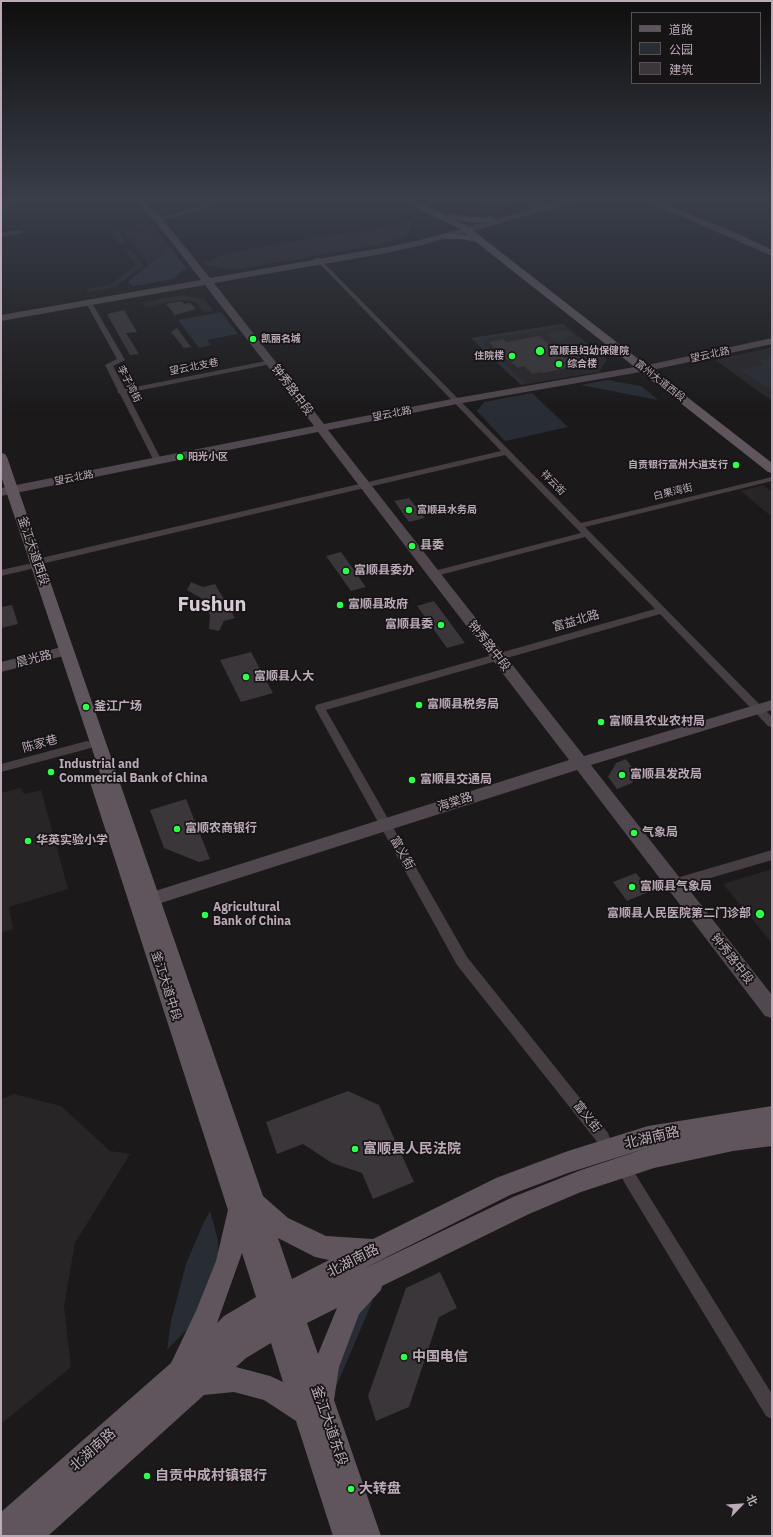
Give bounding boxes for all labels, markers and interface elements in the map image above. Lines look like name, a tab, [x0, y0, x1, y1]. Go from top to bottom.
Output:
legend	[631, 12, 761, 84]
text: 道路	[669, 22, 693, 37]
text: 公园	[669, 42, 693, 57]
text: 建筑	[669, 62, 693, 77]
place label: 凯丽名城	[261, 333, 301, 345]
marker: 凯丽名城	[248, 334, 258, 344]
marker: 富顺县妇幼保健院	[534, 345, 546, 357]
place label: 富顺县妇幼保健院	[549, 345, 629, 357]
street label: 望云北路	[689, 345, 731, 365]
place label: 住院楼	[474, 350, 504, 362]
marker: 住院楼	[507, 351, 517, 361]
street label: 望云北支巷	[168, 356, 220, 378]
place label: 综合楼	[567, 358, 597, 370]
street label: 富州大道西段	[633, 358, 687, 404]
marker: 综合楼	[554, 359, 564, 369]
street label: 钟秀路中段	[268, 362, 316, 418]
street label: 李子湾街	[115, 363, 143, 405]
street label: 望云北路	[371, 404, 413, 424]
place label: 阳光小区	[188, 451, 228, 463]
marker: 阳光小区	[175, 452, 185, 462]
place label: 自贡银行富州大道支行	[628, 459, 728, 471]
marker: 自贡银行富州大道支行	[731, 460, 741, 470]
street label: 望云北路	[53, 468, 95, 488]
street label: 祥云街	[538, 468, 568, 498]
street label: 白果湾街	[652, 481, 694, 503]
place label: 富顺县水务局	[417, 504, 477, 516]
marker: 富顺县水务局	[404, 505, 414, 515]
street label: 釜江大道西段	[14, 515, 52, 587]
place label: 县委	[420, 539, 444, 553]
marker: 县委	[407, 541, 417, 551]
place label: 富顺县委办	[354, 564, 414, 578]
marker: 富顺县委办	[341, 566, 351, 576]
district label: Fushun	[178, 593, 246, 617]
place label: 富顺县政府	[348, 598, 408, 612]
marker: 富顺县政府	[335, 600, 345, 610]
street label: 富益北路	[551, 607, 601, 635]
place label: 富顺县委	[385, 618, 433, 632]
street label: 钟秀路中段	[465, 618, 513, 674]
marker: 富顺县委	[436, 620, 446, 630]
street label: 晨光路	[15, 648, 53, 670]
place label: 富顺县人大	[254, 670, 314, 684]
marker: 富顺县人大	[241, 672, 251, 682]
place label: 富顺县税务局	[427, 698, 499, 712]
place label: 釜江广场	[94, 700, 142, 714]
marker: 富顺县税务局	[414, 700, 424, 710]
marker: 釜江广场	[81, 702, 91, 712]
place label: 富顺县农业农村局	[609, 715, 705, 729]
marker: 富顺县农业农村局	[596, 717, 606, 727]
street label: 陈家巷	[21, 732, 59, 756]
place label: Industrial and Commercial Bank of China	[59, 758, 207, 786]
marker: Industrial and Commercial Bank of China	[46, 767, 56, 777]
place label: 富顺县发改局	[630, 768, 702, 782]
marker: 富顺县发改局	[617, 770, 627, 780]
place label: 富顺县交通局	[420, 773, 492, 787]
marker: 富顺县交通局	[407, 775, 417, 785]
street label: 海棠路	[436, 790, 474, 814]
place label: 富顺农商银行	[185, 822, 257, 836]
marker: 富顺农商银行	[172, 824, 182, 834]
place label: 气象局	[642, 826, 678, 840]
marker: 气象局	[629, 828, 639, 838]
place label: 华英实验小学	[36, 834, 108, 848]
street label: 富义街	[387, 834, 417, 872]
marker: 华英实验小学	[23, 836, 33, 846]
place label: 富顺县气象局	[640, 880, 712, 894]
marker: 富顺县气象局	[627, 882, 637, 892]
place label: Agricultural Bank of China	[213, 901, 291, 929]
place label: 富顺县人民医院第二门诊部	[607, 907, 751, 921]
marker: 富顺县人民医院第二门诊部	[754, 908, 766, 920]
marker: Agricultural Bank of China	[200, 910, 210, 920]
street label: 钟秀路中段	[708, 931, 756, 987]
street label: 釜江大道中段	[148, 950, 184, 1022]
street label: 富义街	[570, 1098, 604, 1136]
street label: 北湖南路	[623, 1124, 681, 1152]
place label: 富顺县人民法院	[363, 1141, 461, 1157]
marker: 富顺县人民法院	[350, 1144, 360, 1154]
street label: 北湖南路	[324, 1241, 382, 1281]
place label: 中国电信	[412, 1349, 468, 1365]
marker: 中国电信	[399, 1352, 409, 1362]
street label: 釜江大道东段	[307, 1384, 351, 1468]
street label: 北湖南路	[67, 1425, 119, 1475]
place label: 自贡中成村镇银行	[155, 1468, 267, 1484]
marker: 自贡中成村镇银行	[142, 1471, 152, 1481]
place label: 大转盘	[359, 1481, 401, 1497]
marker: 大转盘	[346, 1484, 356, 1494]
north arrow	[721, 1485, 761, 1525]
text: 北	[743, 1492, 761, 1508]

